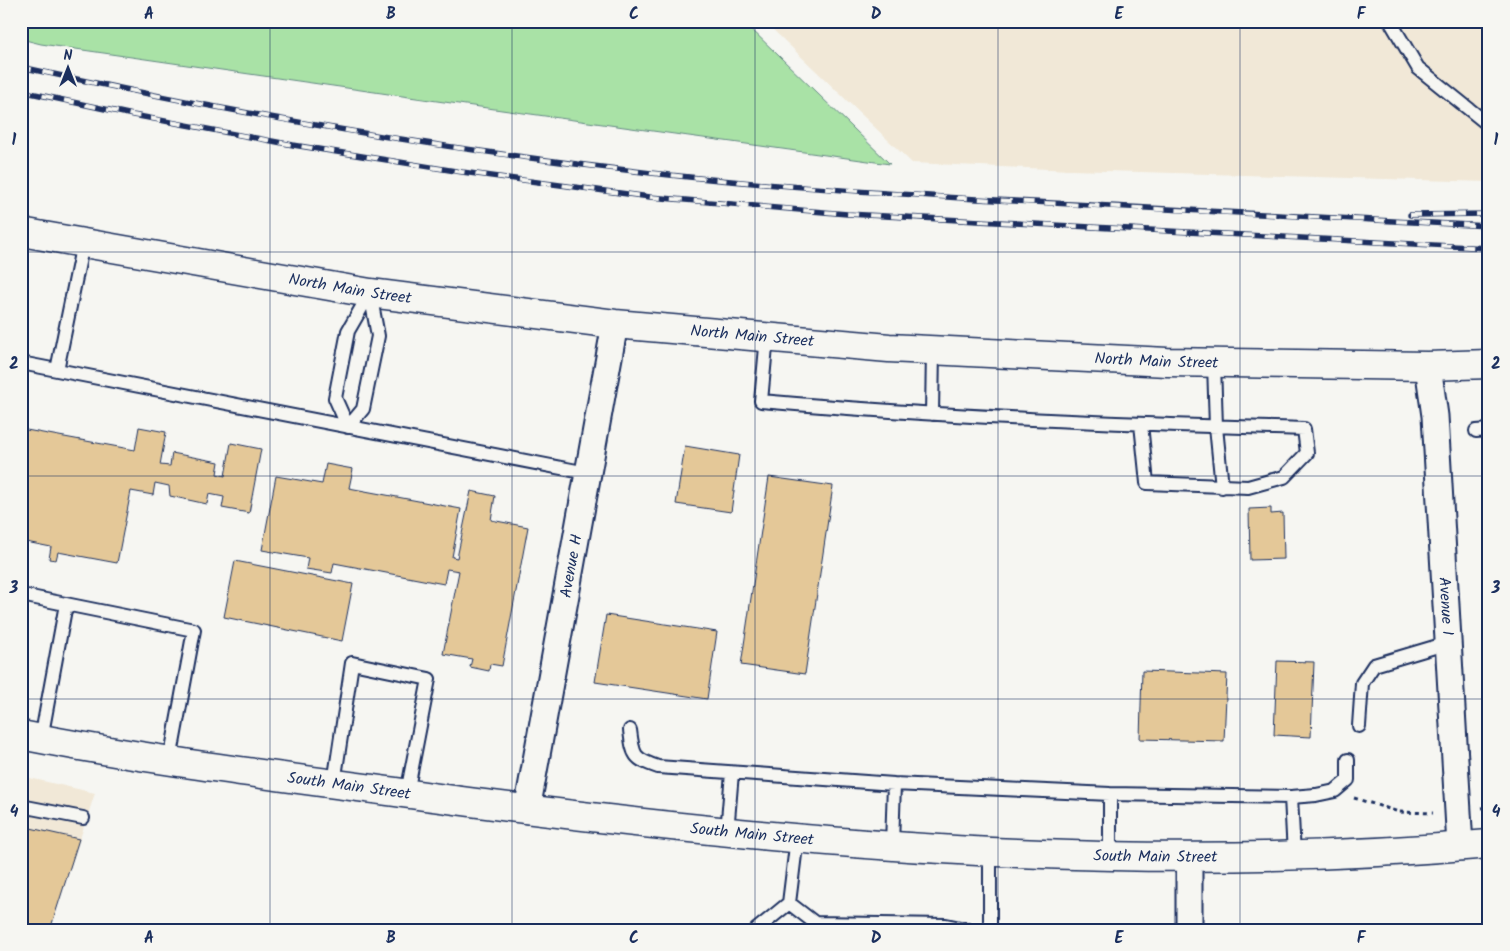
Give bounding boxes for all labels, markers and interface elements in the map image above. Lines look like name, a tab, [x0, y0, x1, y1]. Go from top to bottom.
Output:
text: A	[144, 2, 154, 27]
text: B	[386, 2, 396, 27]
text: C	[629, 2, 639, 27]
text: D	[871, 2, 882, 27]
text: E	[1115, 2, 1125, 27]
text: F	[1357, 2, 1367, 27]
north arrow	[42, 42, 92, 92]
text: N	[64, 45, 73, 67]
text: 1	[12, 128, 17, 153]
text: 1	[1494, 128, 1499, 153]
street label: North Main Street	[287, 267, 414, 311]
street label: North Main Street	[689, 318, 816, 354]
street label: North Main Street	[1094, 346, 1219, 375]
text: 2	[9, 352, 19, 377]
text: 2	[1491, 352, 1501, 377]
street label: Avenue H	[553, 532, 589, 600]
text: 3	[9, 576, 19, 601]
street label: Avenue I	[1432, 576, 1460, 636]
text: 3	[1491, 576, 1501, 601]
street label: South Main Street	[286, 765, 413, 807]
text: 4	[10, 800, 19, 825]
text: 4	[1492, 800, 1501, 825]
street label: South Main Street	[689, 816, 816, 852]
street label: South Main Street	[1093, 843, 1218, 869]
text: A	[144, 926, 154, 951]
text: B	[386, 926, 396, 951]
text: C	[629, 926, 639, 951]
text: D	[871, 926, 882, 951]
text: E	[1115, 926, 1125, 951]
text: F	[1357, 926, 1367, 951]

